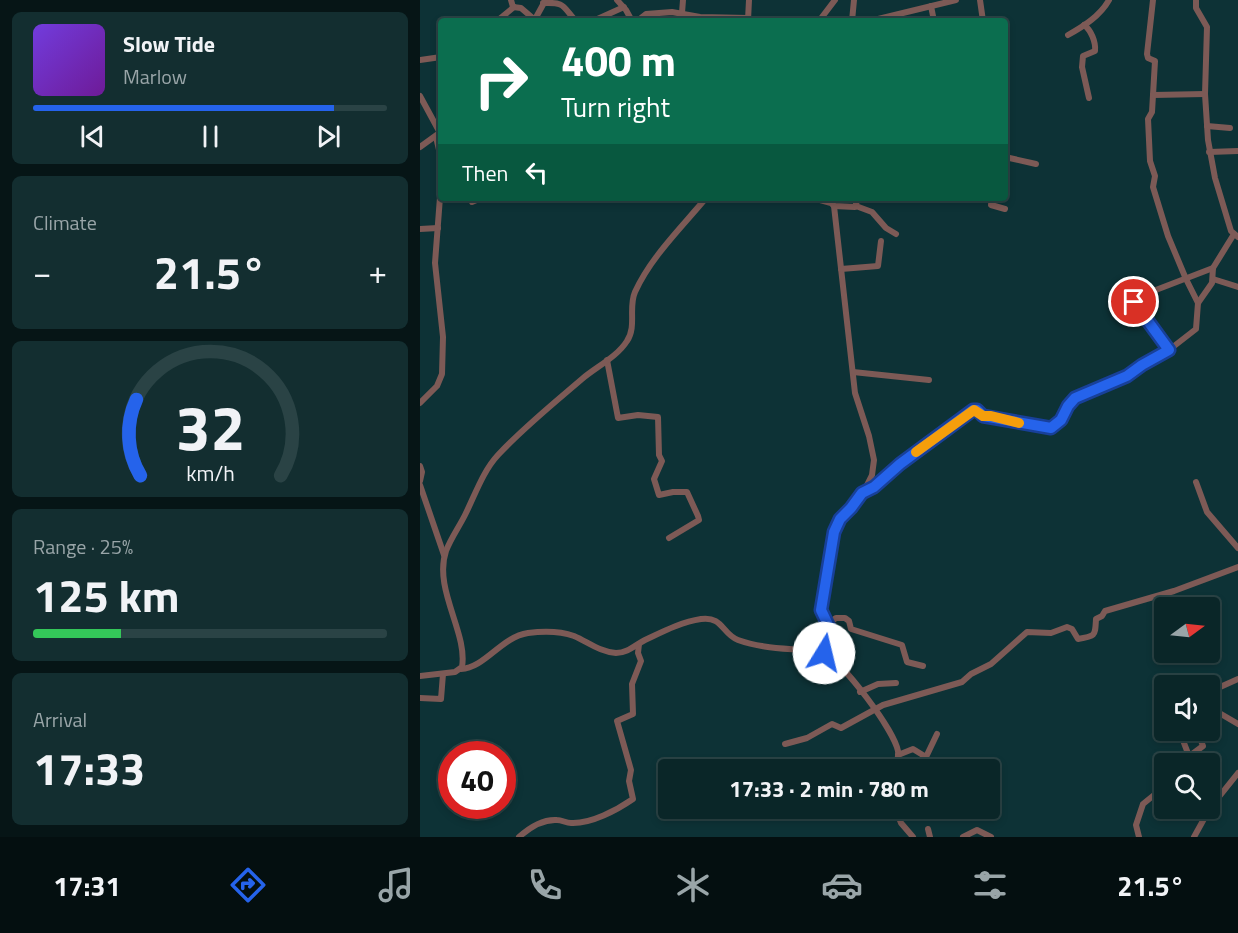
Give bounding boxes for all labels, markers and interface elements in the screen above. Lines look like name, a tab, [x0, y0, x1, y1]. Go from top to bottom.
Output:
text: Slow Tide	[123, 27, 215, 61]
text: 400 m	[561, 28, 676, 92]
icon: right	[462, 42, 540, 120]
text: Marlow	[123, 61, 187, 92]
text: Turn right	[561, 86, 670, 127]
icon: previous	[76, 120, 109, 153]
icon: pause	[194, 120, 227, 153]
icon: next	[312, 120, 345, 153]
text: Then	[462, 156, 508, 190]
icon: left	[520, 156, 553, 189]
text: Climate	[33, 207, 97, 238]
text: 21.5°	[154, 238, 266, 306]
text: −	[33, 247, 51, 297]
text: +	[369, 247, 387, 297]
pin	[1108, 276, 1159, 327]
icon: arrive	[1117, 285, 1150, 318]
text: 32	[175, 379, 245, 474]
text: km/h	[186, 457, 234, 489]
text: Range · 25%	[33, 531, 133, 562]
text: 125 km	[33, 561, 179, 629]
north arrow	[1154, 597, 1220, 663]
map controls	[1154, 597, 1220, 819]
position arrow	[792, 621, 856, 685]
button: sound	[1154, 675, 1220, 741]
text: Arrival	[33, 704, 87, 735]
text: 17:33	[33, 734, 145, 802]
speed limit sign: 40	[438, 741, 516, 819]
button: search	[1154, 753, 1220, 819]
text: 17:33 · 2 min · 780 m	[729, 772, 929, 806]
icon: directions	[227, 864, 269, 906]
icon: music	[375, 864, 417, 906]
icon: phone	[524, 864, 566, 906]
icon: climate	[672, 864, 714, 906]
icon: car	[821, 864, 863, 906]
icon: filters	[969, 864, 1011, 906]
text: 17:31	[53, 865, 121, 906]
text: 21.5°	[1117, 865, 1185, 906]

